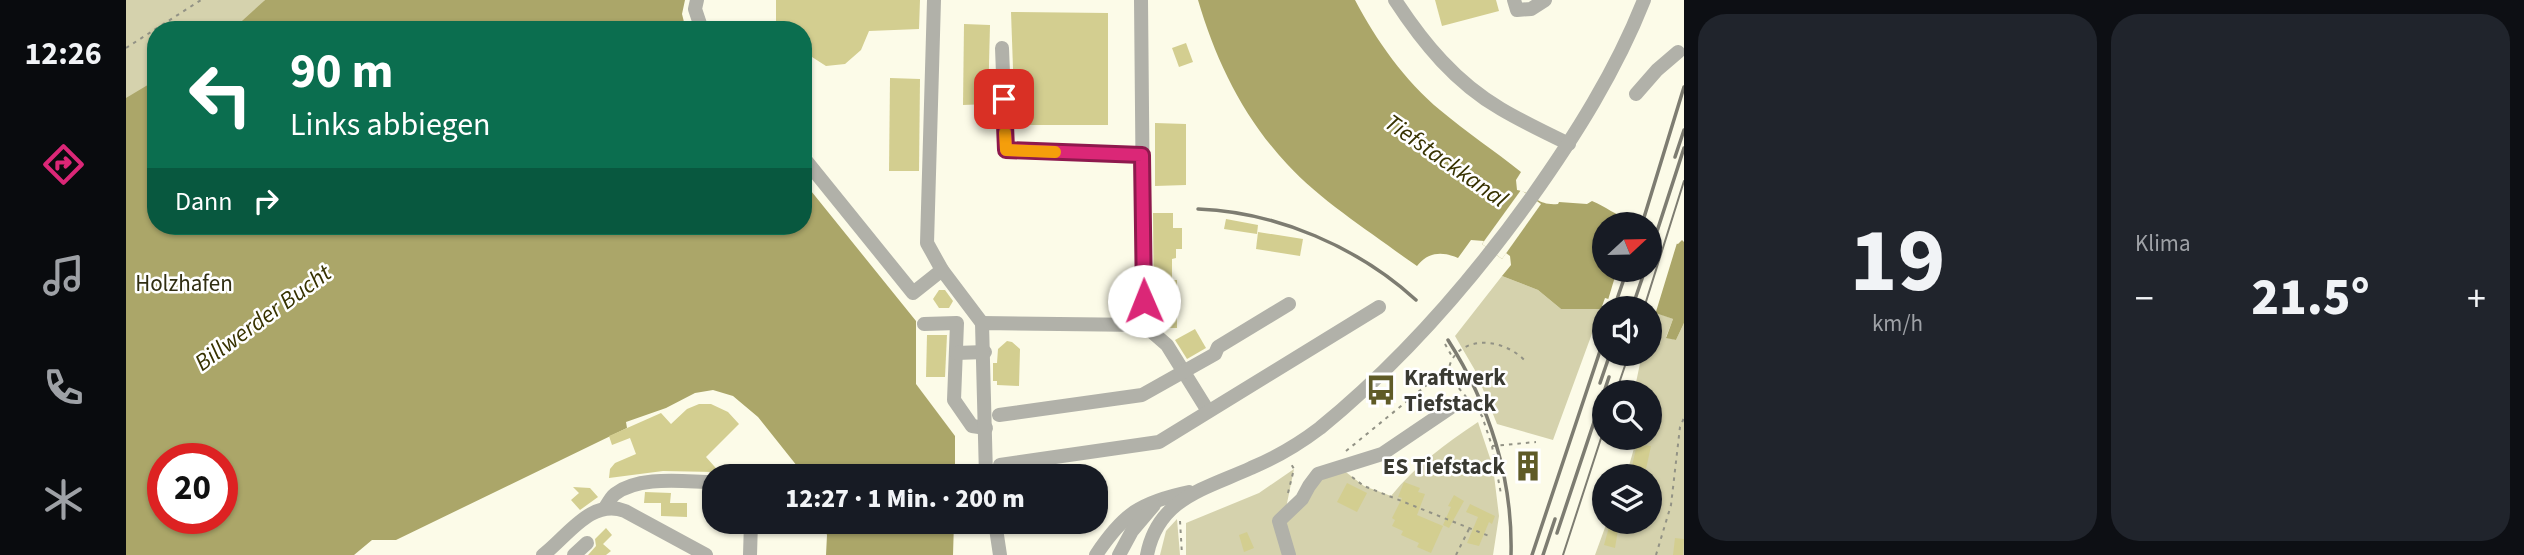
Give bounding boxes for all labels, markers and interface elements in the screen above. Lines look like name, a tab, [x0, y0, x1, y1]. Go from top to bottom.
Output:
text: 12:26	[24, 31, 102, 77]
text: 90 m	[290, 37, 394, 107]
icon: left	[175, 49, 266, 140]
pin	[974, 69, 1034, 129]
icon: arrive	[985, 80, 1023, 118]
text: Links abbiegen	[290, 102, 491, 148]
water label: Tiefstackkanal	[1377, 106, 1515, 216]
icon: directions	[39, 140, 88, 189]
icon: right	[247, 182, 285, 220]
text: Dann	[175, 183, 233, 220]
text: 19	[1849, 197, 1946, 326]
north arrow	[1592, 212, 1662, 282]
map controls	[1592, 212, 1662, 534]
text: Klima	[2135, 227, 2191, 260]
icon: music	[39, 251, 88, 300]
water label: Billwerder Bucht	[187, 256, 340, 380]
text: 21.5°	[2251, 261, 2370, 335]
position arrow	[1107, 264, 1181, 338]
park label: Holzhafen	[135, 267, 233, 300]
text: −	[2135, 272, 2154, 326]
text: +	[2467, 272, 2486, 326]
button: sound	[1592, 296, 1662, 366]
text: km/h	[1872, 307, 1923, 340]
place label: Kraftwerk Tiefstack	[1404, 361, 1506, 420]
icon: phone	[39, 363, 88, 412]
bus stop icon: Kraftwerk Tiefstack	[1364, 373, 1398, 407]
button: search	[1592, 380, 1662, 450]
speed limit sign: 20	[147, 443, 238, 534]
building icon: ES Tiefstack	[1511, 449, 1545, 483]
place label: ES Tiefstack	[1383, 450, 1505, 483]
button: layers	[1592, 464, 1662, 534]
icon: climate	[39, 475, 88, 524]
text: 12:27 · 1 Min. · 200 m	[785, 480, 1025, 517]

